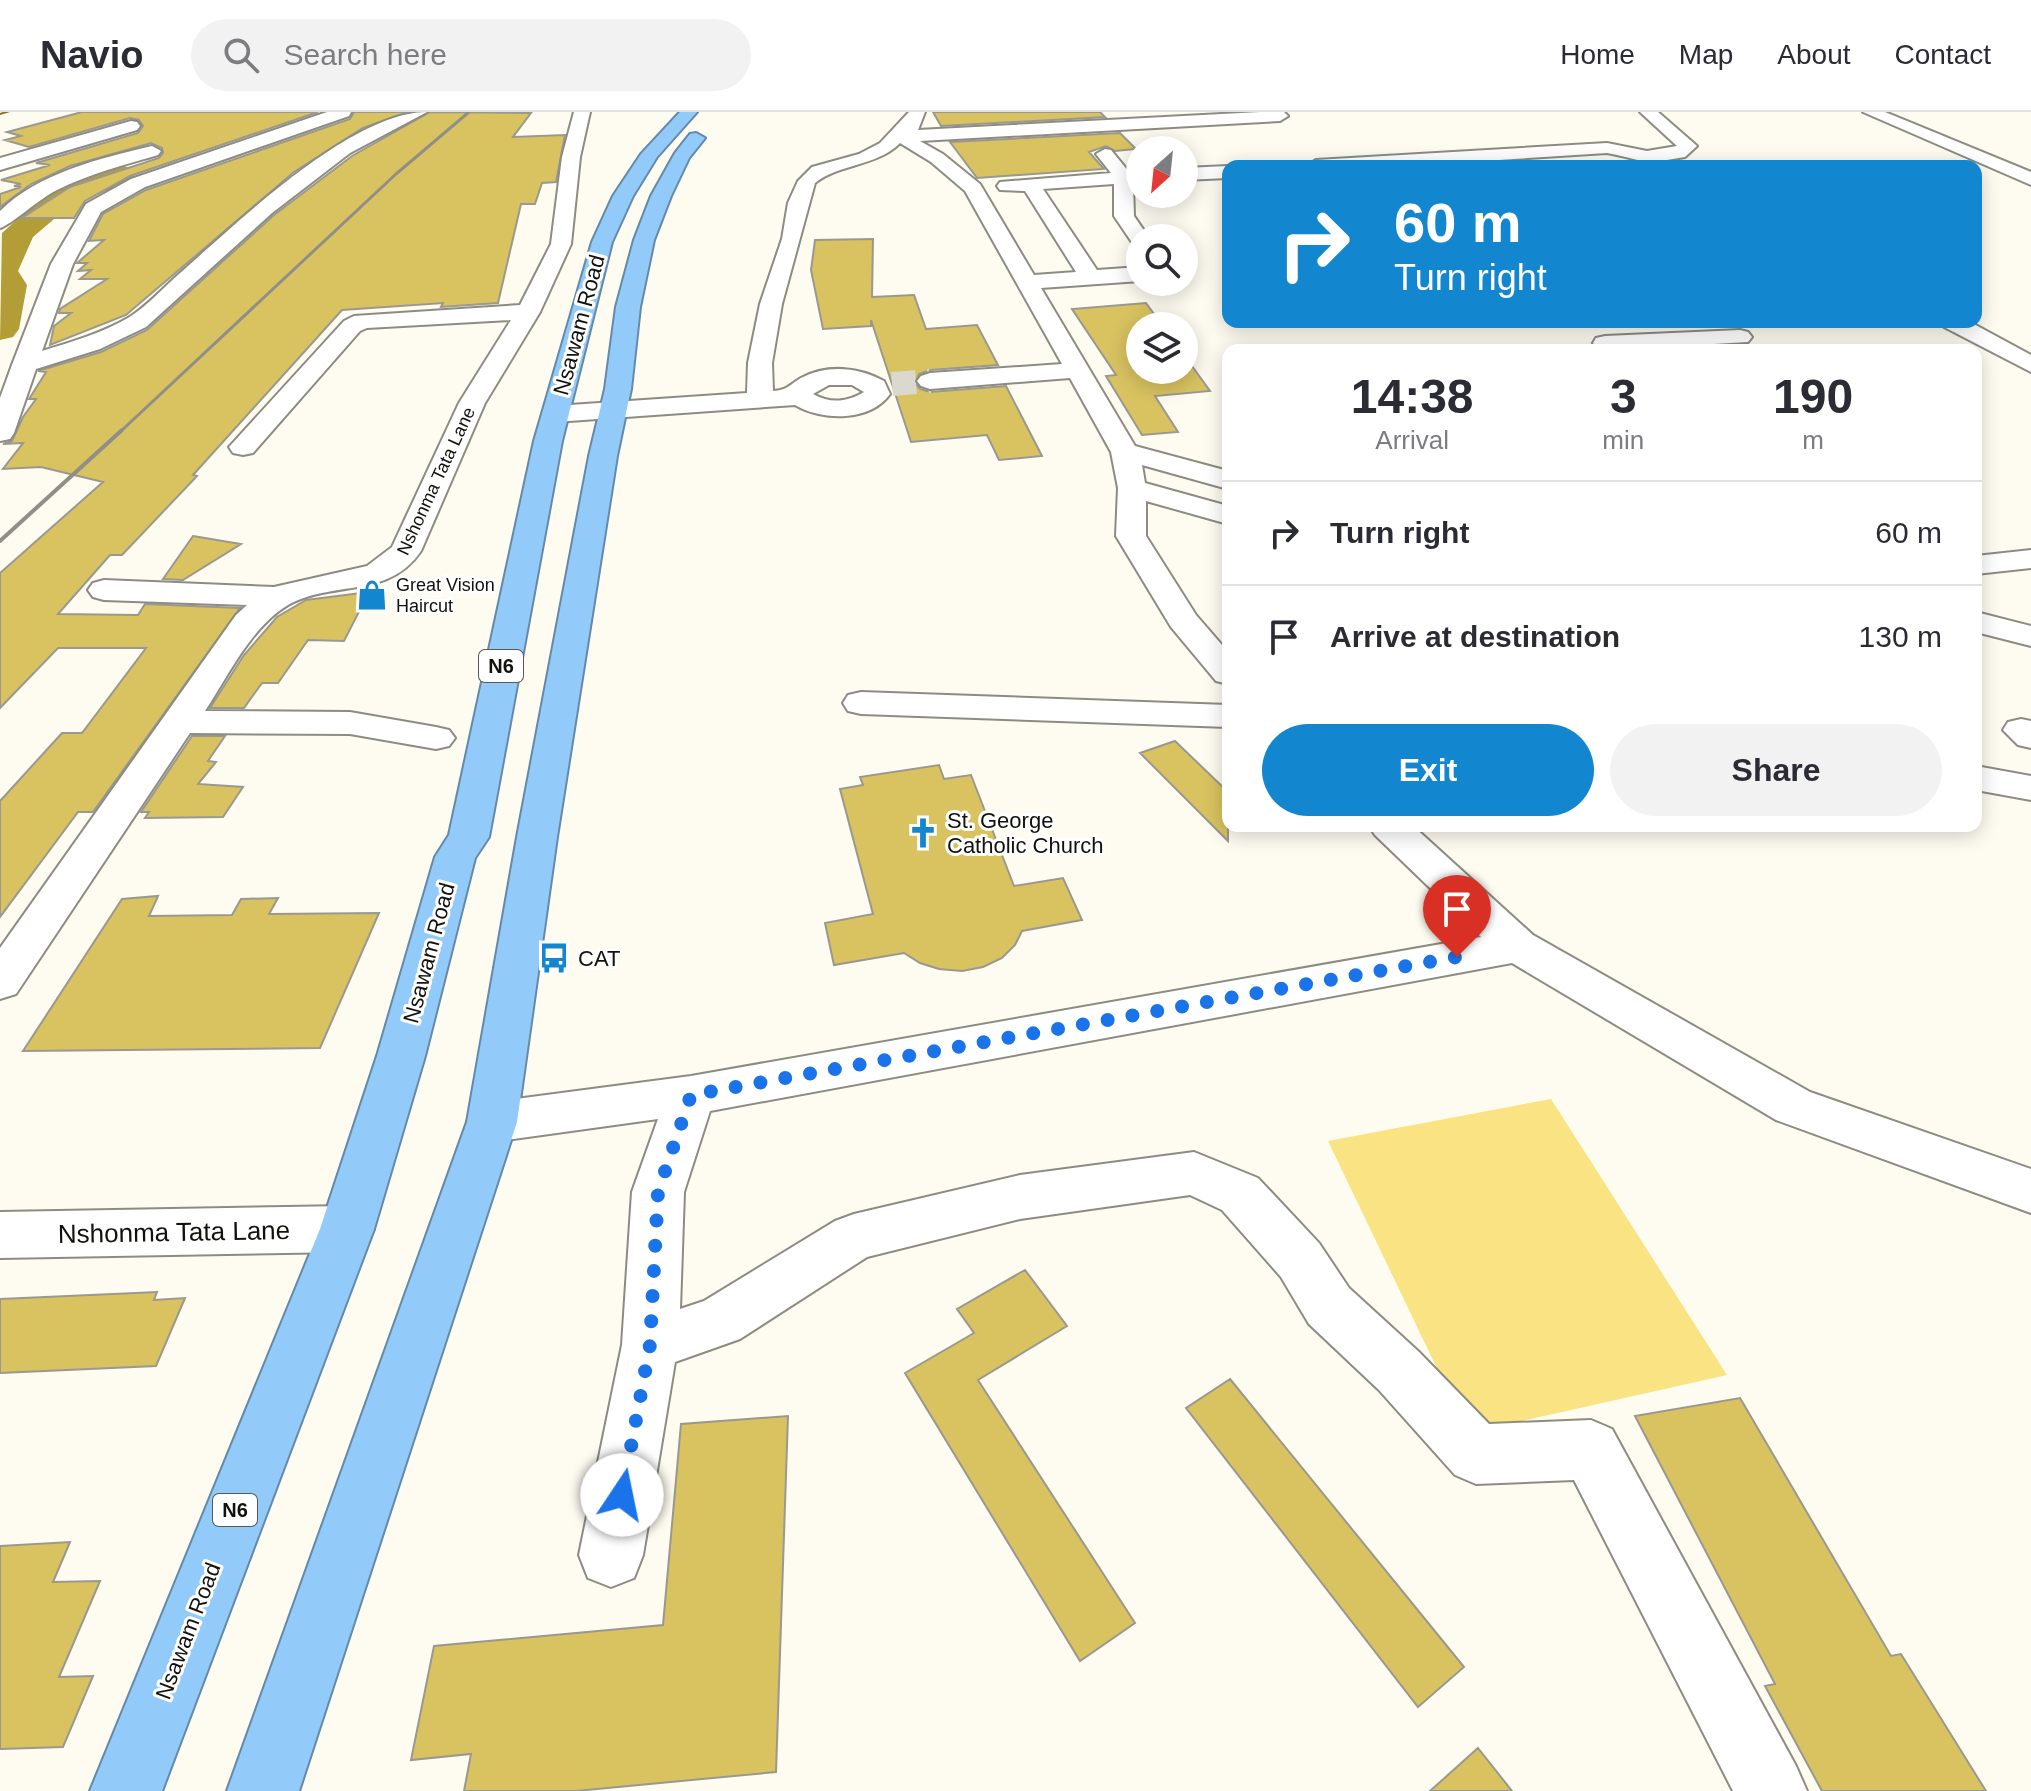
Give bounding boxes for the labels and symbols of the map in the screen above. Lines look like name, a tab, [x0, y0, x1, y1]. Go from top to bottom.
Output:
north arrow	[1126, 136, 1198, 208]
street label: Nsawam Road	[548, 252, 610, 398]
street label: Nshonma Tata Lane	[393, 404, 479, 558]
place label: Great Vision Haircut	[396, 575, 495, 616]
shop icon: Great Vision Haircut	[355, 578, 389, 612]
road number: N6	[479, 650, 523, 682]
place label: St. George Catholic Church	[947, 808, 1104, 858]
church icon: St. George Catholic Church	[906, 816, 940, 850]
pin	[1423, 875, 1491, 957]
street label: Nsawam Road	[398, 880, 460, 1026]
bus stop icon: CAT	[537, 941, 571, 975]
place label: CAT	[578, 946, 620, 971]
street label: Nshonma Tata Lane	[58, 1215, 290, 1249]
position arrow	[580, 1453, 664, 1537]
road number: N6	[213, 1494, 257, 1526]
street label: Nsawam Road	[150, 1559, 226, 1703]

